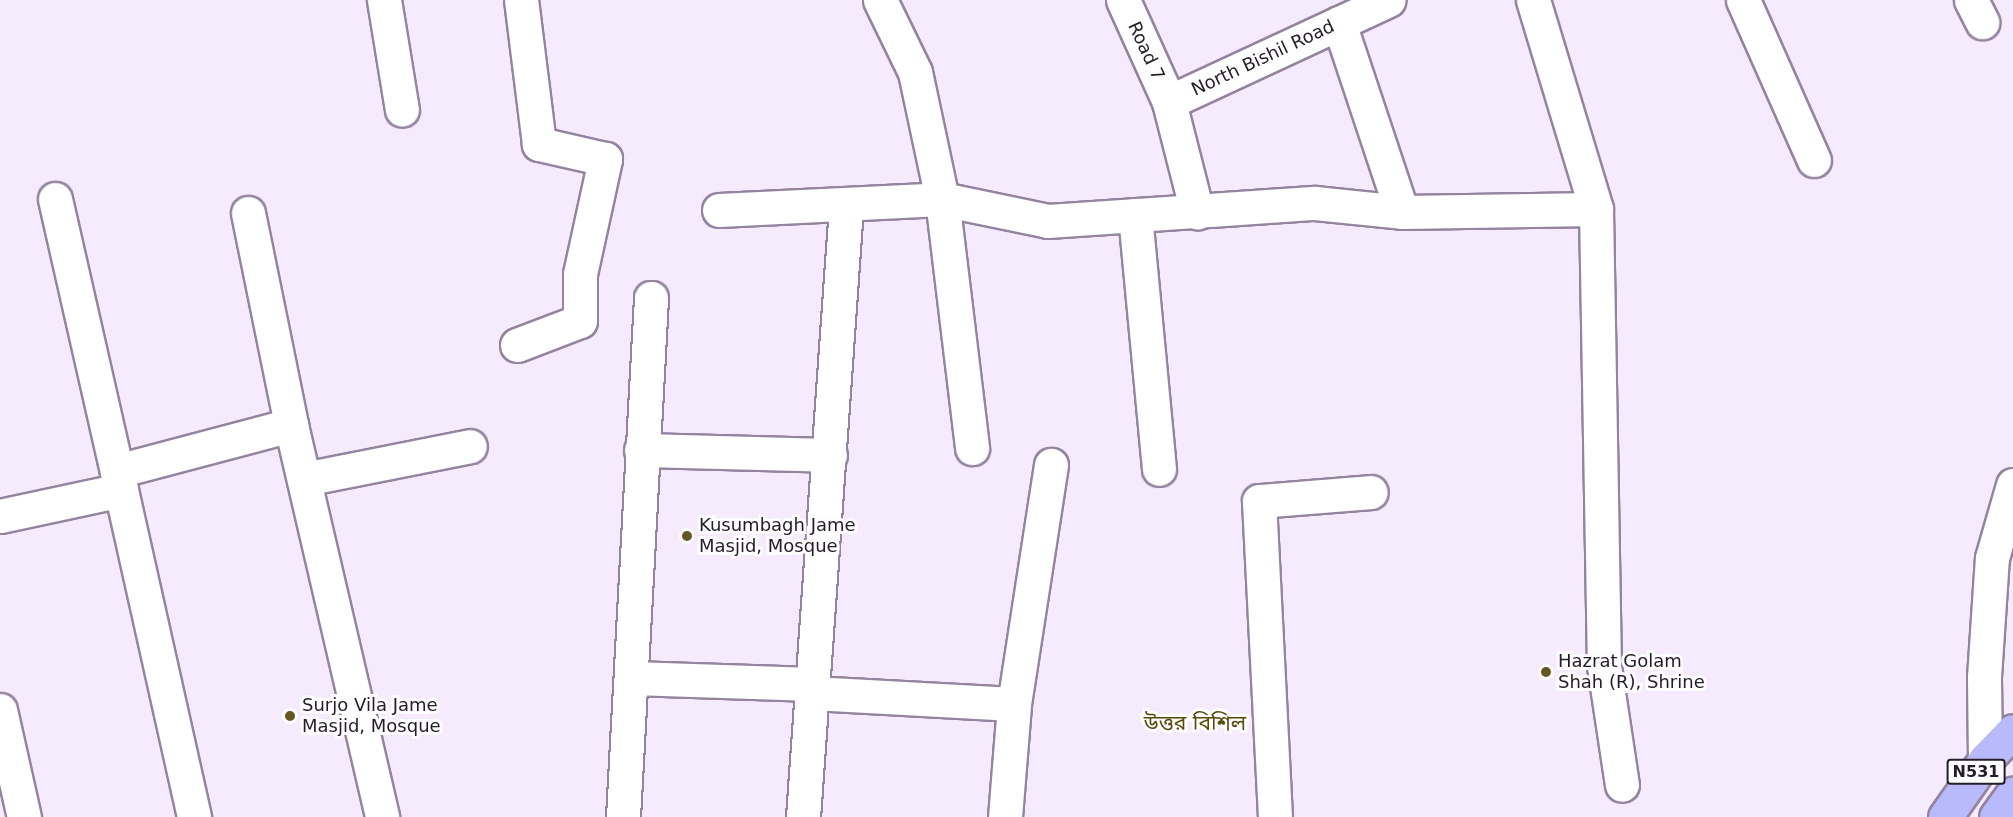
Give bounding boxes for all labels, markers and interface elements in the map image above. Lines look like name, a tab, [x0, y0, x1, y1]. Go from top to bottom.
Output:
street label: North Bishil Road	[1188, 15, 1338, 101]
street label: Road 7	[1123, 18, 1169, 84]
place label: Kusumbagh Jame Masjid, Mosque	[699, 515, 856, 558]
marker: Kusumbagh Jame Masjid, Mosque	[680, 529, 694, 543]
place label: Hazrat Golam Shah (R), Shrine	[1558, 651, 1705, 694]
marker: Hazrat Golam Shah (R), Shrine	[1539, 665, 1553, 679]
place label: Surjo Vila Jame Masjid, Mosque	[302, 695, 441, 738]
marker: Surjo Vila Jame Masjid, Mosque	[283, 709, 297, 723]
district label: উত্তর বিশিল	[1144, 710, 1246, 736]
road number: N531	[1946, 759, 2006, 785]

